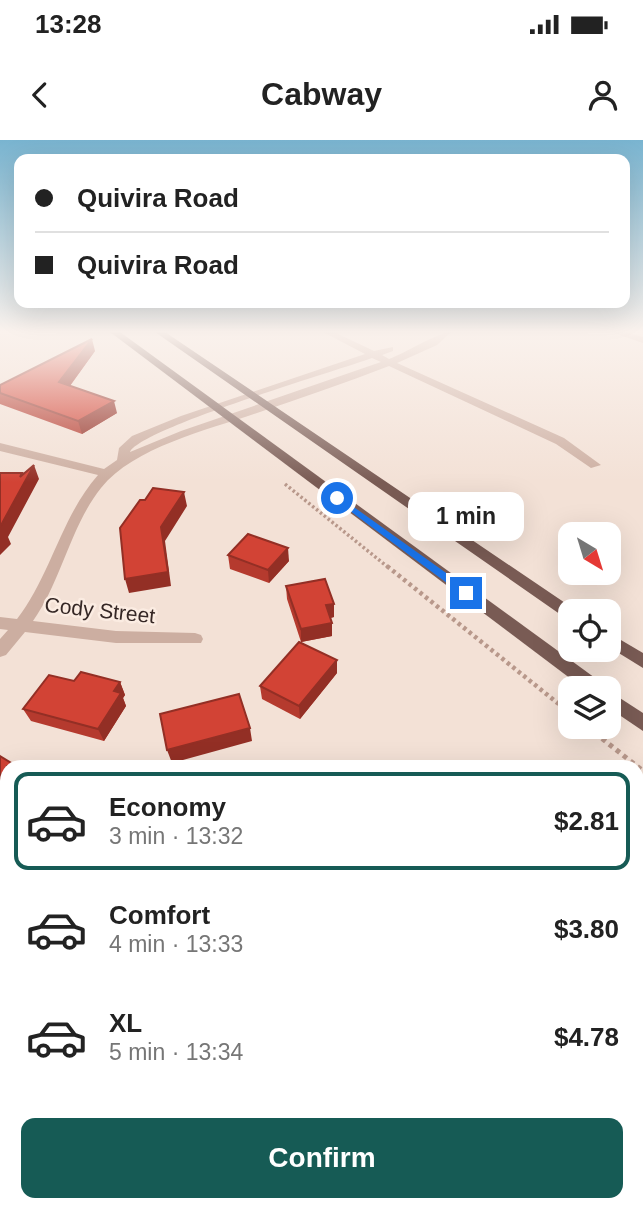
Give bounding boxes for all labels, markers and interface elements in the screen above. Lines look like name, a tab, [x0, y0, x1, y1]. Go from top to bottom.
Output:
text: 13:28	[35, 9, 102, 39]
icon: back	[21, 76, 59, 114]
text: Cabway	[261, 76, 382, 112]
icon: person	[584, 76, 622, 114]
text: Quivira Road	[77, 183, 239, 213]
text: Quivira Road	[77, 250, 239, 280]
route start	[321, 482, 353, 514]
callout: 1 min	[408, 491, 524, 540]
text: 1 min	[436, 503, 496, 529]
north arrow	[558, 522, 621, 584]
map controls	[558, 522, 621, 739]
route end	[450, 577, 482, 609]
street label: Cody Street	[44, 593, 157, 627]
button: locate	[558, 599, 621, 662]
button: layers	[558, 676, 621, 739]
icon: car	[25, 790, 88, 853]
text: Economy	[109, 792, 226, 822]
text: $2.81	[554, 806, 619, 836]
text: 3 min · 13:32	[109, 823, 243, 849]
icon: car	[25, 898, 88, 961]
text: Comfort	[109, 900, 210, 930]
text: $3.80	[554, 914, 619, 944]
text: 4 min · 13:33	[109, 931, 243, 957]
icon: car	[25, 1006, 88, 1069]
text: XL	[109, 1008, 142, 1038]
text: $4.78	[554, 1022, 619, 1052]
text: 5 min · 13:34	[109, 1039, 243, 1065]
button: Confirm	[21, 1118, 623, 1198]

